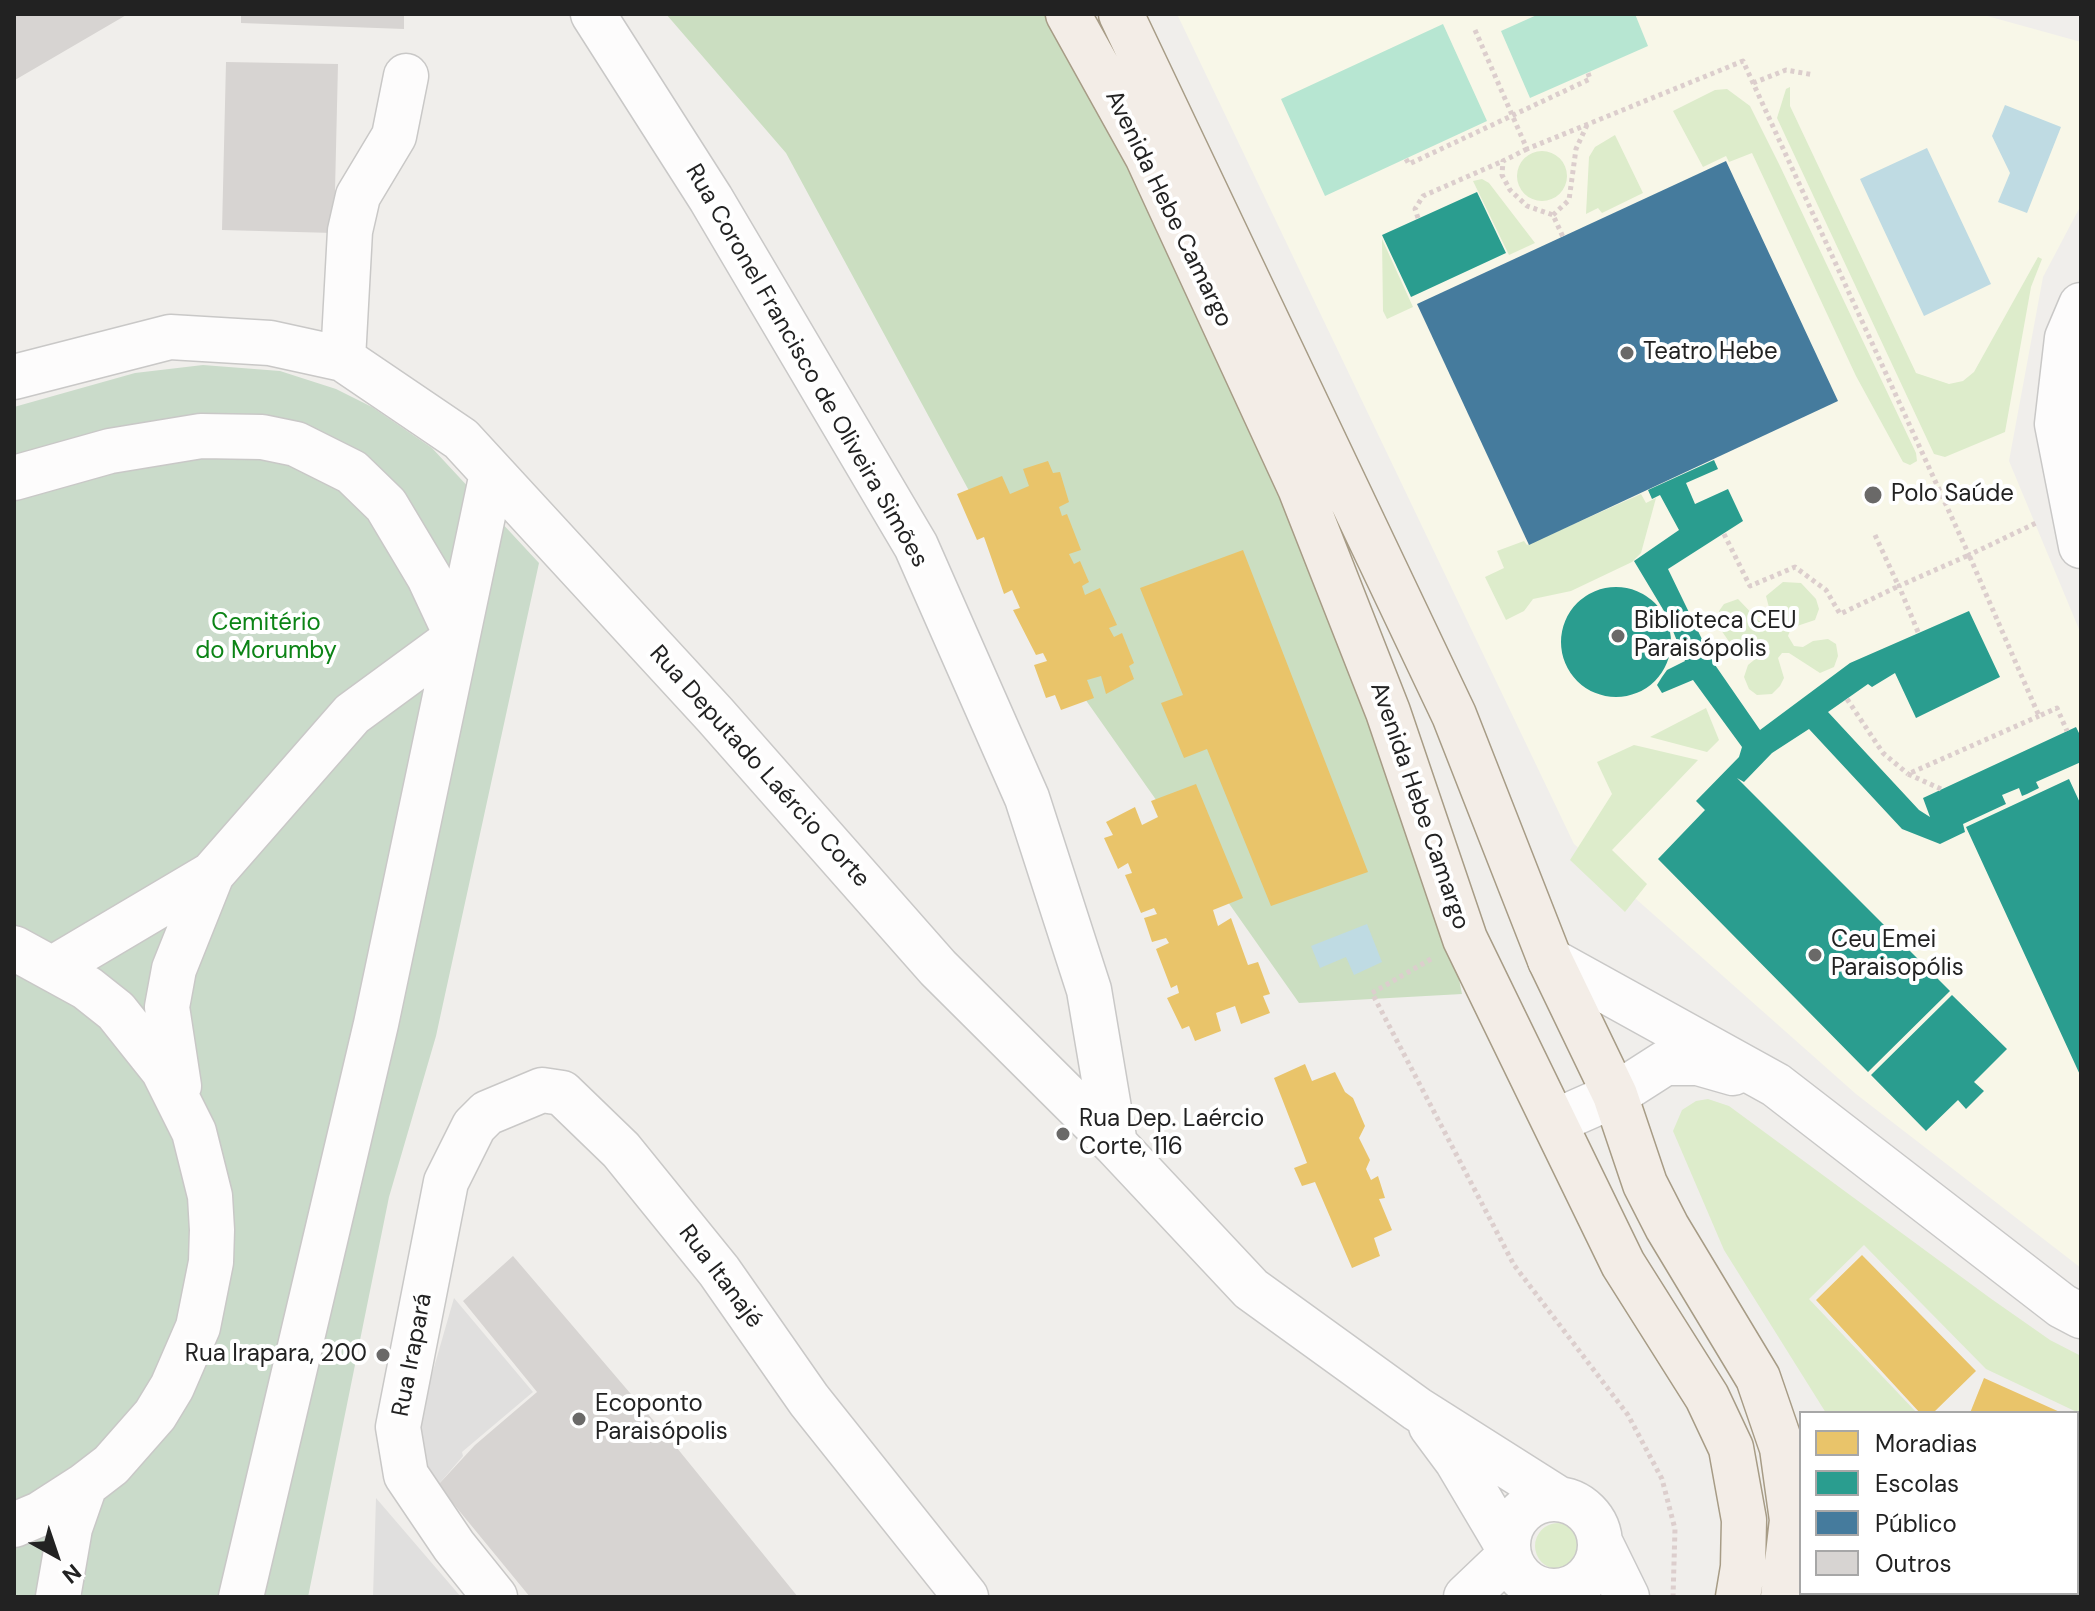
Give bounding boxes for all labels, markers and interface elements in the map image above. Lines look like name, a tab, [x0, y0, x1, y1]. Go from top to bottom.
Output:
street label: Avenida Hebe Camargo	[1098, 86, 1238, 332]
street label: Rua Coronel Francisco de Oliveira Simões	[678, 159, 934, 573]
place label: Teatro Hebe	[1643, 339, 1778, 367]
marker: Teatro Hebe	[1618, 344, 1636, 362]
place label: Polo Saúde	[1891, 481, 2014, 509]
marker: Polo Saúde	[1862, 484, 1884, 506]
place label: Biblioteca CEU Paraisópolis	[1634, 608, 1796, 664]
park label: Cemitério do Morumby	[195, 610, 337, 666]
marker: Biblioteca CEU Paraisópolis	[1609, 627, 1627, 645]
street label: Rua Deputado Laércio Corte	[643, 640, 875, 894]
street label: Avenida Hebe Camargo	[1363, 678, 1475, 934]
place label: Ceu Emei Paraisopólis	[1831, 927, 1964, 983]
marker: Ceu Emei Paraisopólis	[1806, 946, 1824, 964]
place label: Rua Dep. Laércio Corte, 116	[1079, 1106, 1264, 1162]
marker: Rua Dep. Laércio Corte, 116	[1054, 1125, 1072, 1143]
street label: Rua Itanajé	[672, 1220, 768, 1334]
street label: Rua Irapará	[387, 1291, 439, 1419]
place label: Rua Irapara, 200	[185, 1341, 367, 1369]
marker: Rua Irapara, 200	[374, 1346, 392, 1364]
place label: Ecoponto Paraisópolis	[595, 1391, 728, 1447]
marker: Ecoponto Paraisópolis	[570, 1410, 588, 1428]
legend	[1799, 1411, 2079, 1595]
text: Moradias	[1875, 1428, 1977, 1459]
text: Escolas	[1875, 1468, 1959, 1499]
text: Público	[1875, 1508, 1957, 1539]
north arrow	[16, 1515, 96, 1595]
text: Outros	[1875, 1548, 1951, 1579]
text: N	[56, 1557, 87, 1590]

